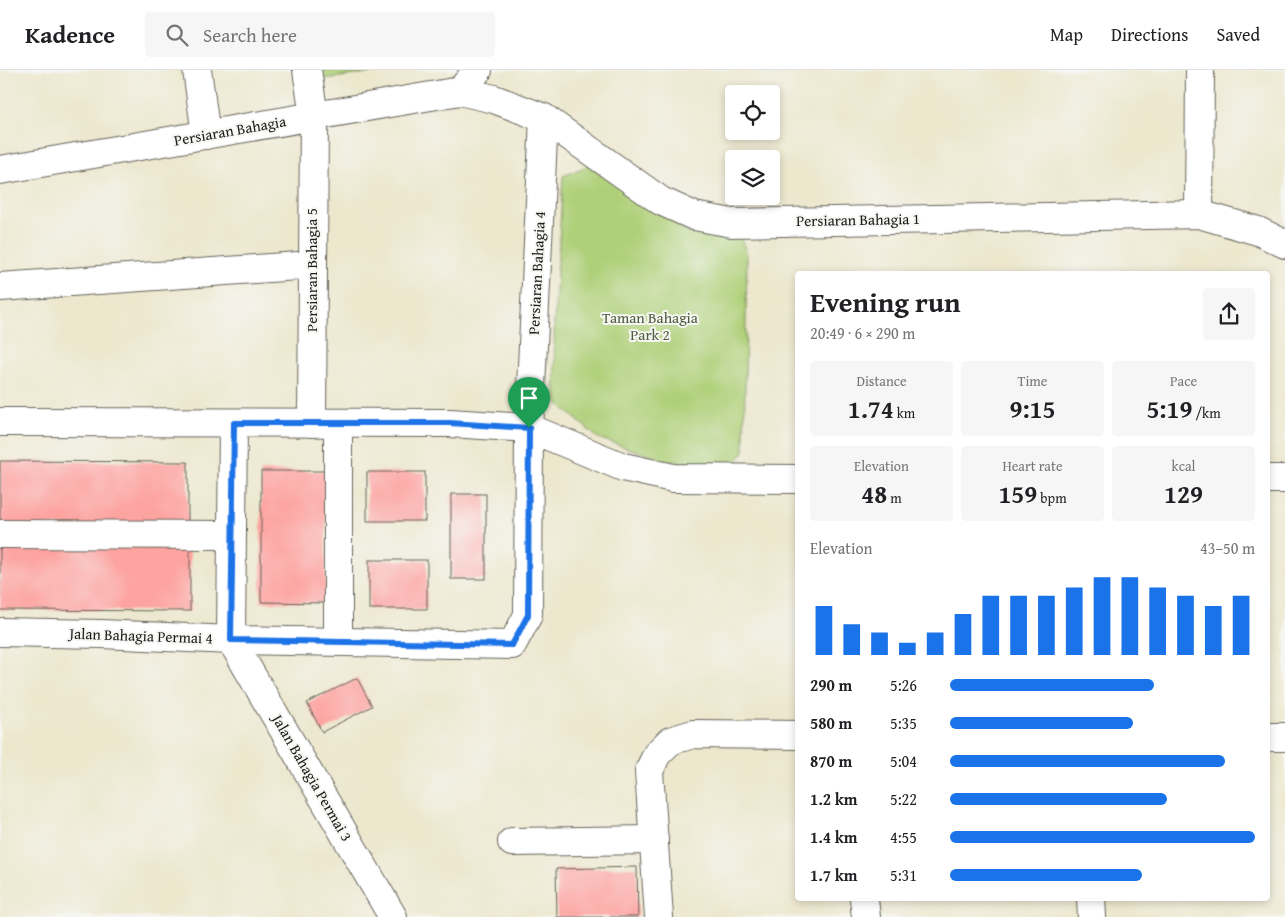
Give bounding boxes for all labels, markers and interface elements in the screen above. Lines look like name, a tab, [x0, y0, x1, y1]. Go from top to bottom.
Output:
search box	[145, 12, 495, 57]
text: Kadence	[25, 17, 115, 52]
icon: search	[163, 21, 191, 49]
text: Search here	[203, 21, 297, 49]
text: Map	[1050, 21, 1083, 48]
text: Directions	[1111, 21, 1188, 48]
text: Saved	[1216, 21, 1260, 48]
map controls	[725, 85, 780, 205]
button: locate	[725, 85, 780, 140]
street label: Persiaran Bahagia	[172, 110, 288, 151]
button: layers	[725, 150, 780, 205]
street label: Persiaran Bahagia 5	[301, 208, 322, 332]
street label: Persiaran Bahagia 1	[796, 208, 920, 231]
street label: Persiaran Bahagia 4	[523, 211, 550, 335]
text: Evening run	[810, 281, 961, 322]
button: share	[1203, 288, 1255, 340]
park label: Taman Bahagia Park 2	[602, 307, 698, 345]
text: 20:49 · 6 × 290 m	[810, 321, 915, 345]
text: Distance	[856, 371, 907, 391]
text: Time	[1018, 371, 1047, 391]
text: Pace	[1170, 371, 1197, 391]
pin	[508, 377, 550, 428]
icon: arrive	[515, 384, 543, 412]
text: 1.74	[848, 391, 894, 427]
text: 9:15	[1010, 391, 1055, 427]
text: 5:19	[1146, 391, 1192, 427]
text: km	[894, 403, 915, 423]
text: /km	[1192, 403, 1221, 423]
text: Elevation	[854, 456, 909, 476]
text: Heart rate	[1002, 456, 1063, 476]
text: kcal	[1172, 456, 1195, 476]
text: 48	[861, 476, 887, 512]
text: 159	[998, 476, 1037, 512]
text: 129	[1164, 476, 1203, 512]
text: m	[887, 488, 902, 508]
text: bpm	[1037, 488, 1067, 508]
text: Elevation	[810, 536, 873, 560]
text: 43–50 m	[1200, 536, 1255, 560]
street label: Jalan Bahagia Permai 4	[67, 622, 213, 648]
text: 290 m	[810, 673, 852, 697]
text: 5:26	[890, 673, 917, 697]
street label: Jalan Bahagia Permai 3	[266, 709, 357, 845]
text: 580 m	[810, 711, 852, 735]
text: 5:35	[890, 711, 917, 735]
text: 870 m	[810, 749, 852, 773]
text: 5:04	[890, 749, 917, 773]
text: 1.2 km	[810, 787, 857, 811]
text: 5:22	[890, 787, 917, 811]
text: 1.4 km	[810, 825, 857, 849]
text: 4:55	[890, 825, 917, 849]
text: 1.7 km	[810, 863, 857, 887]
text: 5:31	[890, 863, 917, 887]

